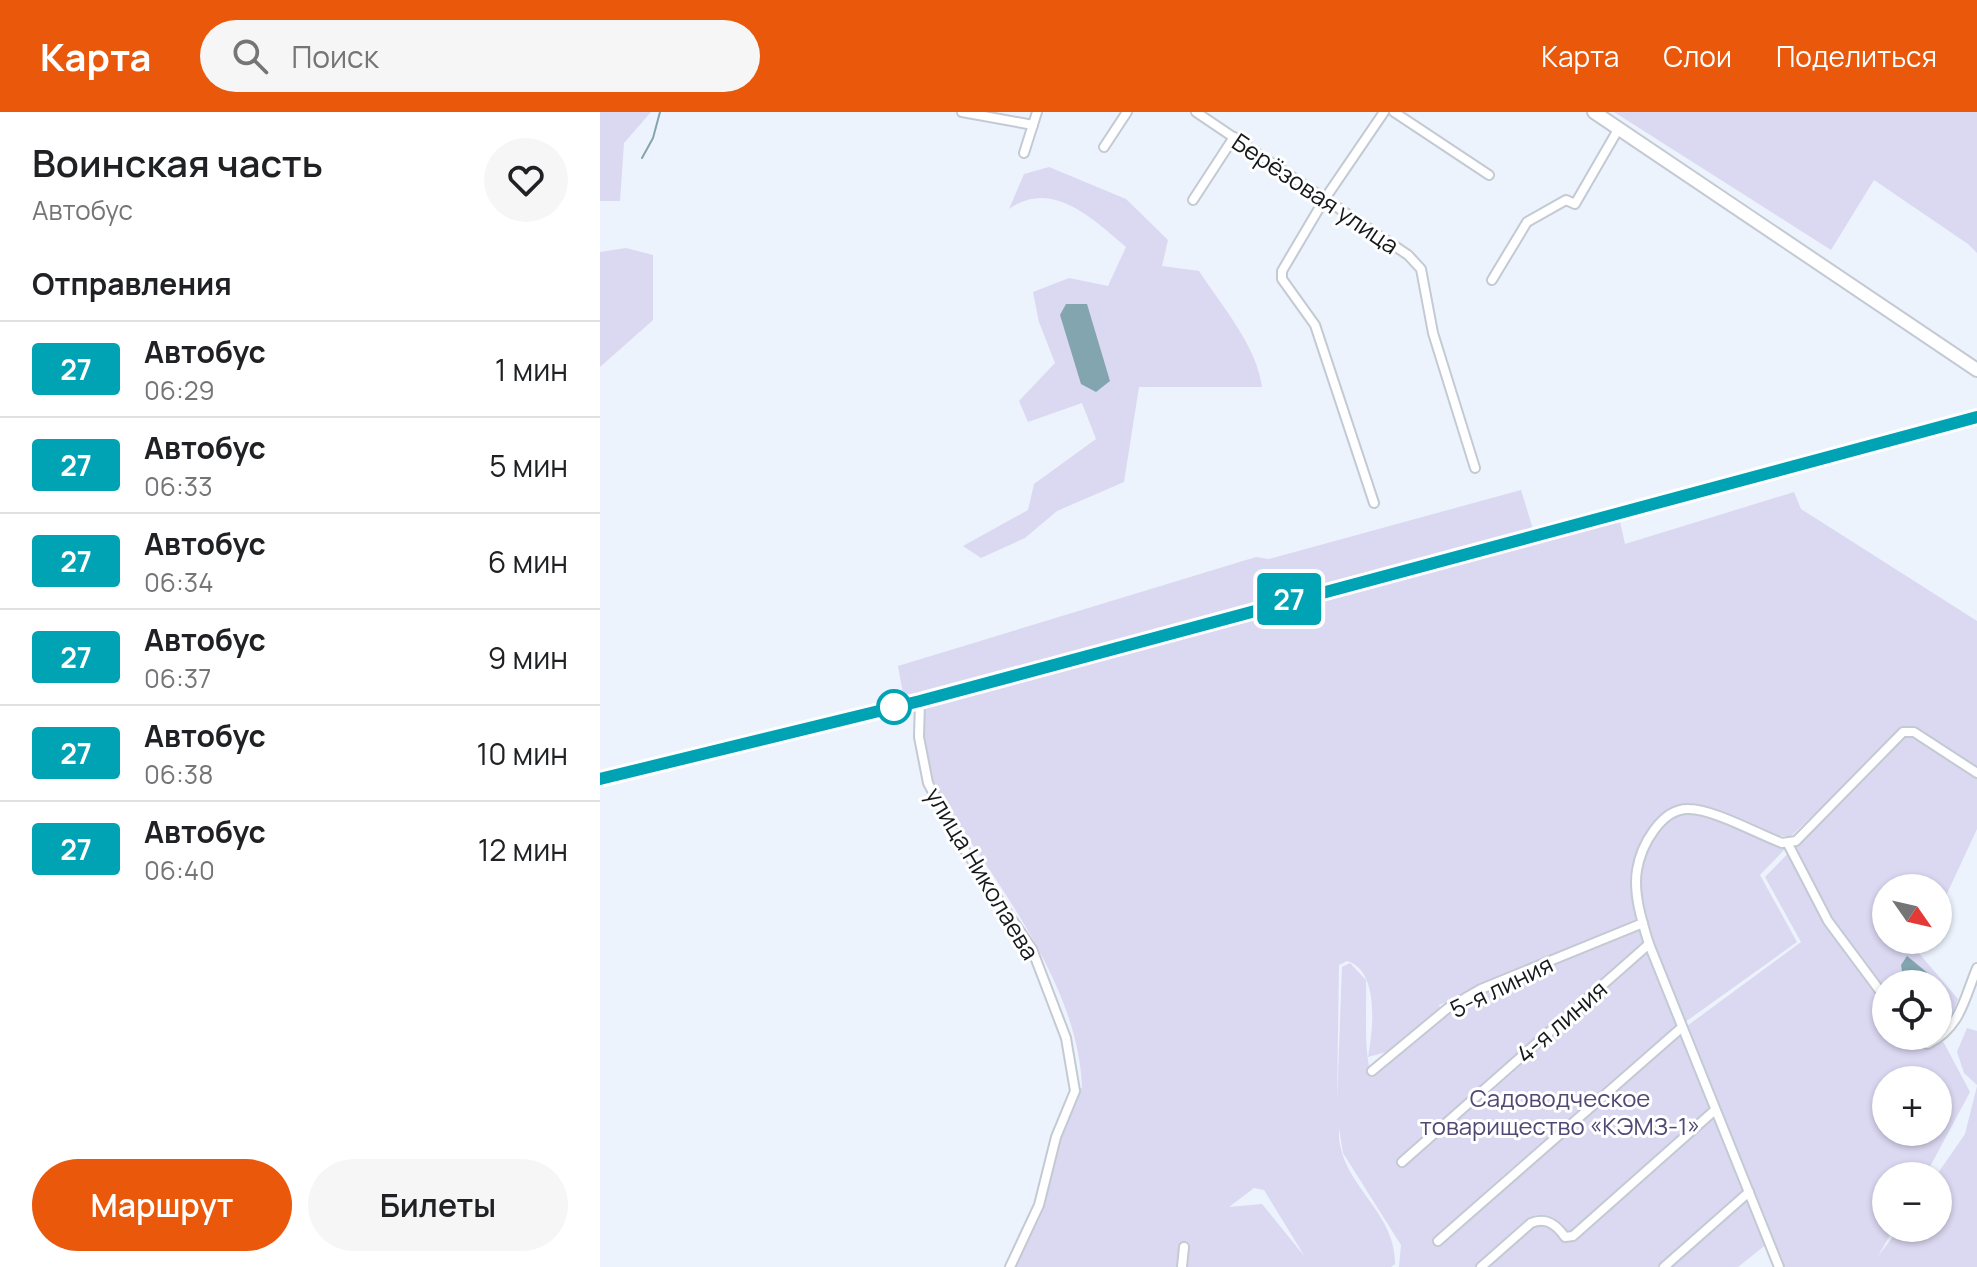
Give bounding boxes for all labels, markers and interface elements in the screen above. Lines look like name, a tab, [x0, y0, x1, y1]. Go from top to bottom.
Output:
search box	[200, 20, 760, 92]
text: Карта	[40, 30, 152, 82]
icon: search	[228, 34, 272, 78]
text: Поиск	[292, 36, 379, 77]
text: Карта	[1541, 37, 1619, 75]
text: Слои	[1663, 37, 1732, 75]
text: Поделиться	[1776, 37, 1937, 75]
street label: Берёзовая улица	[1226, 125, 1406, 261]
text: Воинская часть	[32, 136, 323, 188]
button: heart	[484, 138, 568, 222]
text: Автобус	[32, 192, 133, 228]
text: Отправления	[32, 263, 232, 304]
text: Автобус	[144, 331, 266, 372]
text: 1 мин	[495, 349, 568, 390]
text: 27	[60, 350, 92, 388]
text: 06:29	[144, 372, 215, 408]
text: Автобус	[144, 427, 266, 468]
text: 5 мин	[489, 445, 568, 486]
text: 27	[60, 446, 92, 484]
text: 06:33	[144, 468, 213, 504]
text: Автобус	[144, 523, 266, 564]
text: 6 мин	[488, 541, 568, 582]
text: 27	[60, 542, 92, 580]
text: 06:34	[144, 564, 213, 600]
line badge: 27	[1253, 573, 1325, 625]
text: 27	[1273, 580, 1305, 618]
text: Автобус	[144, 619, 266, 660]
text: 9 мин	[488, 637, 568, 678]
text: 27	[60, 638, 92, 676]
text: 06:37	[144, 660, 211, 696]
unlabelled marker	[877, 690, 911, 724]
text: Автобус	[144, 715, 266, 756]
text: 10 мин	[476, 733, 568, 774]
text: 27	[60, 734, 92, 772]
text: 06:38	[144, 756, 213, 792]
street label: улица Николаева	[918, 781, 1048, 965]
text: Автобус	[144, 811, 266, 852]
text: 12 мин	[478, 829, 568, 870]
text: 27	[60, 830, 92, 868]
text: 06:40	[144, 852, 215, 888]
north arrow	[1872, 874, 1952, 954]
map controls	[1872, 874, 1952, 1242]
street label: 5-я линия	[1444, 947, 1558, 1025]
button: locate	[1872, 970, 1952, 1050]
street label: 4-я линия	[1508, 972, 1614, 1070]
button: +	[1872, 1066, 1952, 1146]
park label: Садоводческое товарищество «КЭМЗ-1»	[1420, 1081, 1700, 1142]
button: Маршрут	[32, 1159, 292, 1251]
button: Билеты	[308, 1159, 568, 1251]
button: −	[1872, 1162, 1952, 1242]

